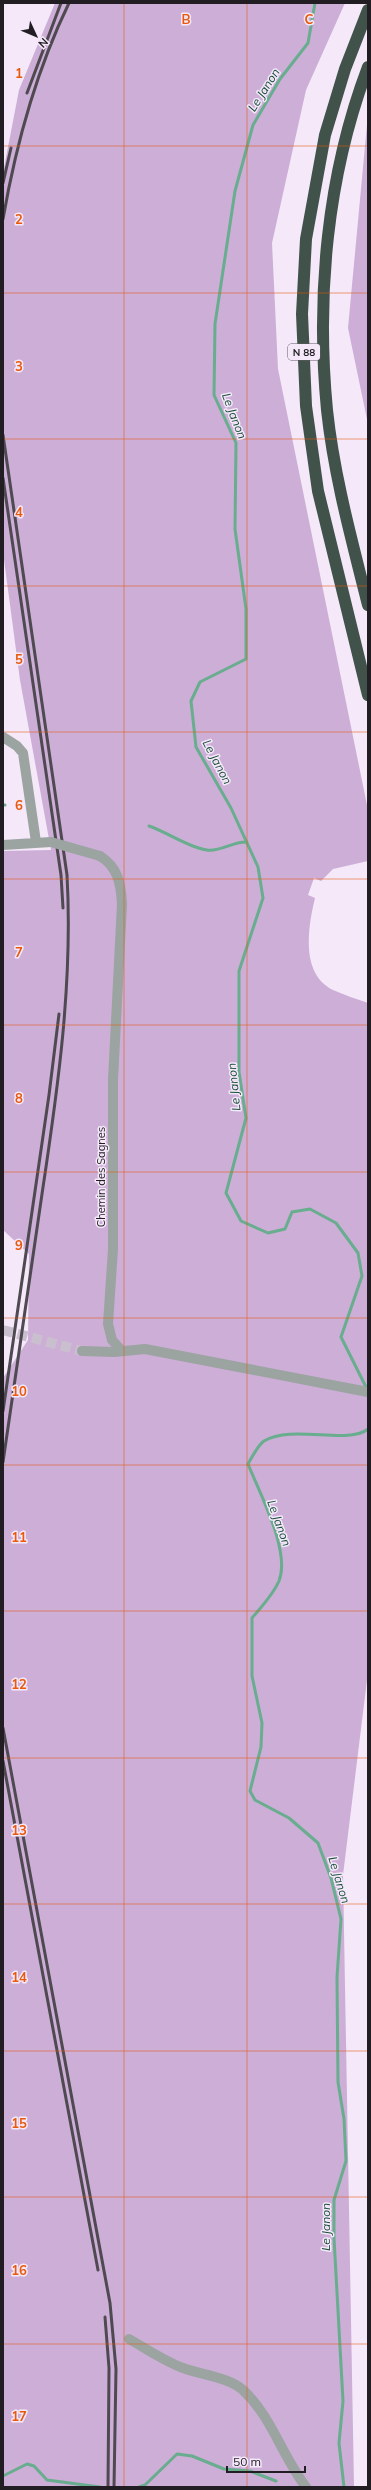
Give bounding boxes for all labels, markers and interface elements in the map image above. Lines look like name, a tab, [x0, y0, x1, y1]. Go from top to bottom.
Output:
text: B	[182, 11, 191, 27]
text: C	[305, 11, 314, 27]
north arrow	[16, 16, 56, 56]
text: N	[35, 35, 51, 51]
text: 1	[15, 65, 23, 81]
water label: Le Janon	[244, 65, 283, 114]
text: 2	[15, 211, 23, 227]
road number: N 88	[288, 344, 320, 360]
text: 3	[15, 358, 23, 374]
water label: Le Janon	[219, 391, 250, 441]
text: 4	[15, 504, 23, 520]
text: 5	[15, 651, 23, 667]
water label: Le Janon	[200, 737, 235, 787]
text: 6	[15, 797, 23, 813]
text: 7	[15, 944, 23, 960]
water label: Le Janon	[224, 1062, 243, 1112]
text: 8	[15, 1090, 23, 1106]
street label: Chemin des Sagnes	[94, 1127, 108, 1227]
text: 9	[15, 1237, 23, 1253]
text: 10	[11, 1383, 27, 1399]
water label: Le Janon	[264, 1498, 295, 1548]
text: 11	[11, 1529, 27, 1545]
text: 12	[11, 1676, 27, 1692]
text: 13	[11, 1822, 27, 1838]
water label: Le Janon	[325, 1855, 354, 1905]
text: 14	[11, 1969, 27, 1985]
text: 15	[11, 2115, 27, 2131]
water label: Le Janon	[318, 2203, 333, 2251]
text: 16	[11, 2262, 27, 2278]
text: 17	[11, 2408, 27, 2424]
scale bar	[227, 2448, 305, 2474]
text: 50 m	[233, 2454, 261, 2469]

